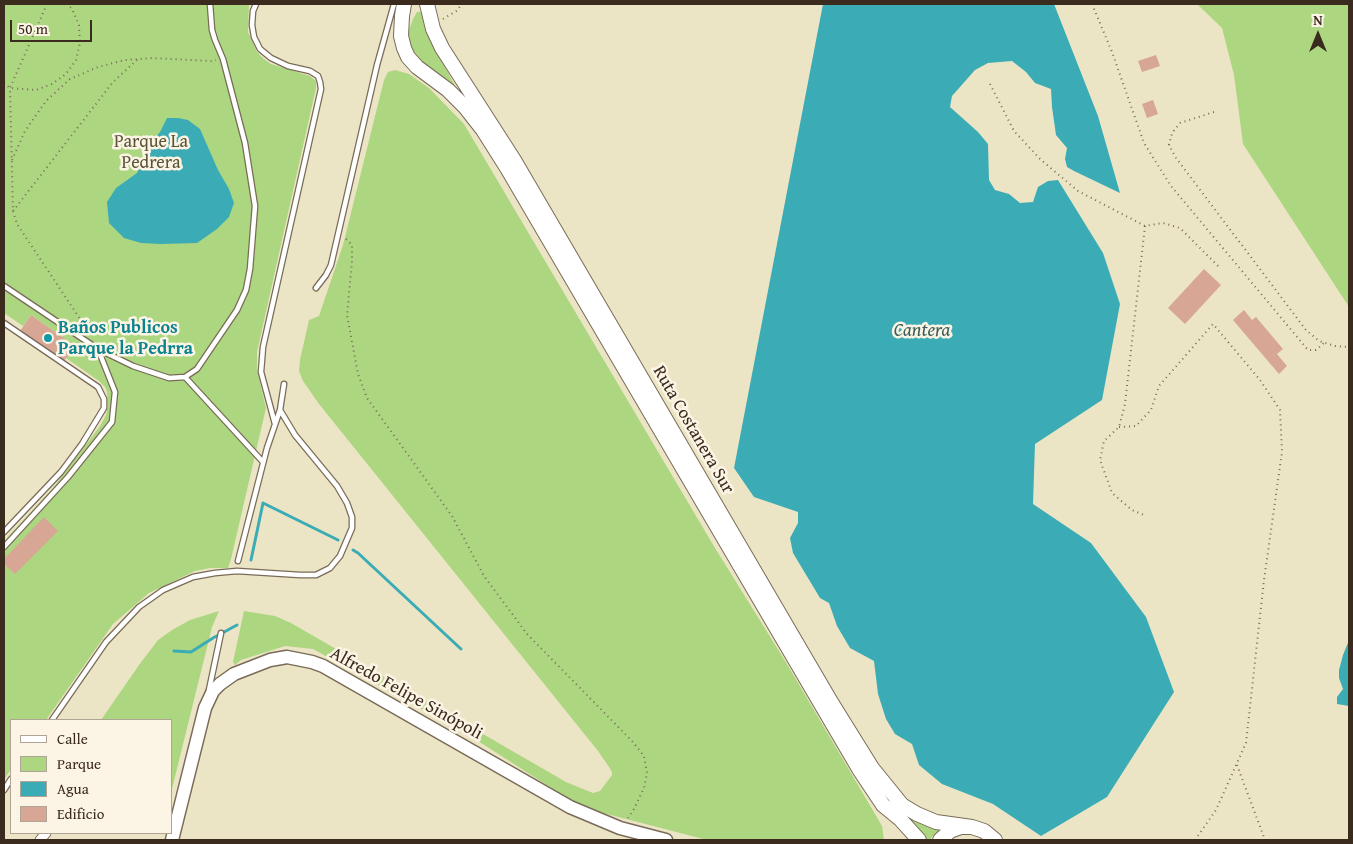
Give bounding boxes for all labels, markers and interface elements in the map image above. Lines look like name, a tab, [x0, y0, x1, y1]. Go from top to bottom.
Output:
scale bar	[12, 10, 95, 42]
north arrow	[1293, 10, 1343, 60]
text: N	[1313, 10, 1323, 30]
text: 50 m	[18, 18, 48, 39]
park label: Parque La Pedrera	[114, 131, 188, 173]
place label: Baños Publicos Parque la Pedrra	[58, 317, 193, 359]
water label: Cantera	[894, 320, 950, 342]
marker: Baños Publicos Parque la Pedrra	[42, 332, 54, 344]
street label: Ruta Costanera Sur	[648, 362, 738, 498]
street label: Alfredo Felipe Sinópoli	[326, 643, 486, 745]
legend	[10, 719, 172, 834]
text: Calle	[57, 728, 88, 749]
text: Parque	[57, 753, 101, 774]
text: Agua	[57, 778, 89, 799]
text: Edificio	[57, 803, 104, 824]

